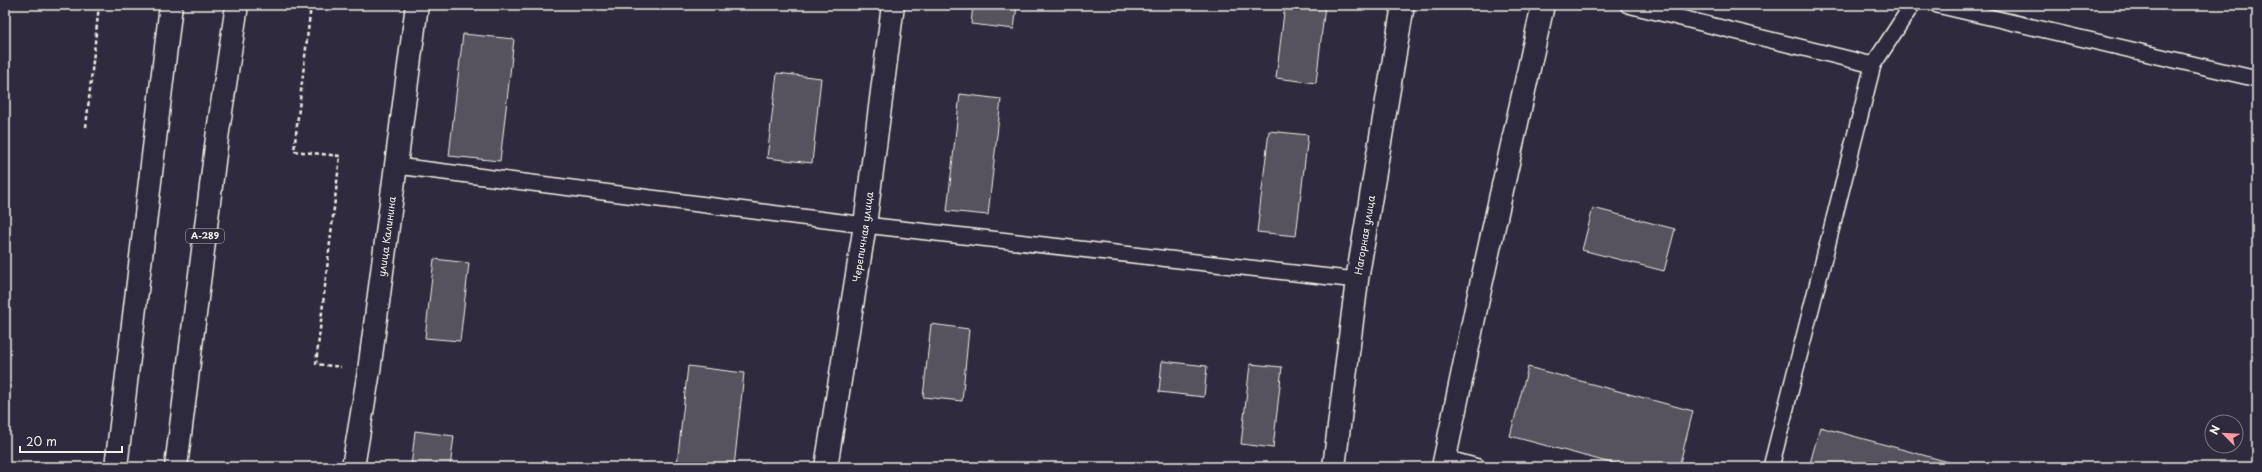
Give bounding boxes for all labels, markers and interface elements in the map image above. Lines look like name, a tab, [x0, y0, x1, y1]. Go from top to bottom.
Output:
street label: Черепичная улица	[848, 190, 876, 283]
street label: Нагорная улица	[1350, 193, 1378, 276]
street label: улица Калинина	[373, 195, 399, 278]
road number: А-289	[186, 229, 224, 243]
north arrow	[2204, 414, 2244, 454]
text: N	[2205, 422, 2224, 437]
scale bar	[20, 428, 122, 454]
text: 20 m	[26, 432, 57, 450]

